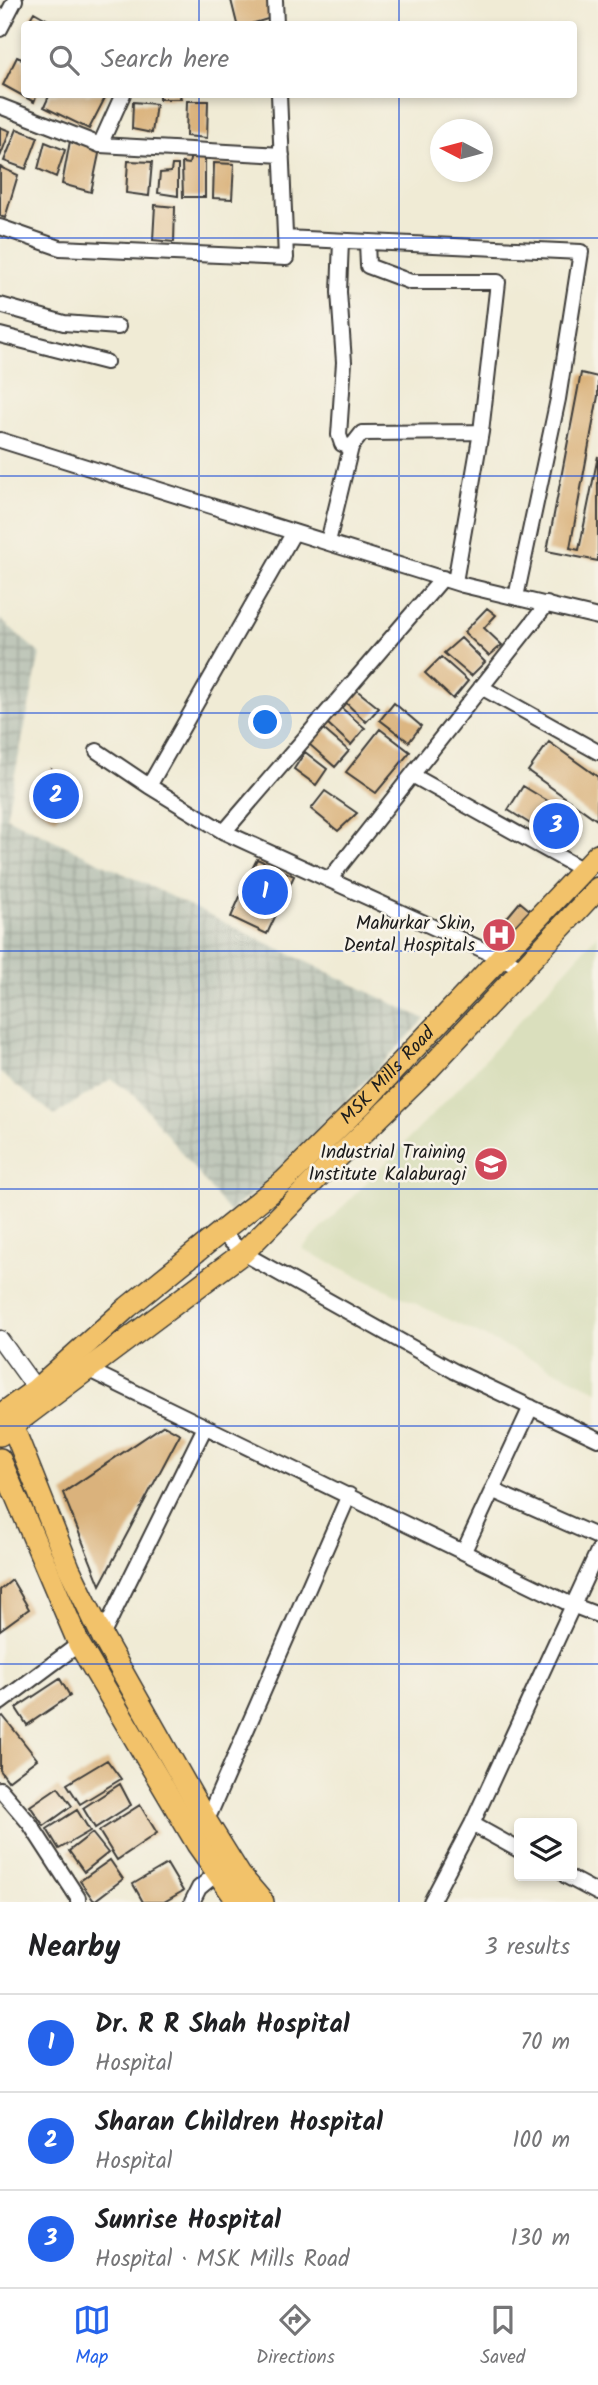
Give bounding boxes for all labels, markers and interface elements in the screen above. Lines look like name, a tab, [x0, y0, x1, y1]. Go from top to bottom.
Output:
search box	[21, 21, 577, 98]
text: Search here	[101, 39, 229, 81]
icon: search	[45, 41, 83, 79]
north arrow	[430, 119, 493, 182]
your location	[248, 705, 282, 739]
pin: 2	[33, 770, 79, 822]
pin: 3	[533, 800, 579, 852]
pin: 1	[242, 866, 288, 918]
place label: Mahurkar Skin, Dental Hospitals	[343, 909, 475, 961]
hospital icon: Mahurkar Skin, Dental Hospitals	[480, 916, 518, 954]
street label: MSK Mills Road	[334, 1019, 443, 1132]
place label: Industrial Training Institute Kalaburagi	[308, 1138, 467, 1190]
school or university icon: Industrial Training Institute Kalaburagi	[472, 1145, 510, 1183]
map controls	[514, 1818, 577, 1881]
button: layers	[514, 1818, 577, 1881]
text: Nearby	[28, 1924, 120, 1972]
text: 3 results	[484, 1930, 570, 1966]
text: Dr. R R Shah Hospital	[95, 2004, 350, 2046]
text: 1	[48, 2025, 54, 2061]
text: 70 m	[520, 2025, 570, 2061]
text: Hospital	[95, 2046, 172, 2082]
text: Sharan Children Hospital	[95, 2102, 383, 2144]
text: 2	[44, 2123, 58, 2159]
text: 100 m	[512, 2123, 570, 2159]
text: Hospital	[95, 2144, 172, 2180]
text: Sunrise Hospital	[95, 2200, 281, 2242]
text: 3	[45, 2221, 57, 2257]
text: 130 m	[511, 2221, 570, 2257]
text: Hospital · MSK Mills Road	[95, 2242, 350, 2278]
tab: Map	[73, 2301, 111, 2373]
tab: Directions	[256, 2301, 335, 2373]
tab: Saved	[480, 2301, 525, 2373]

